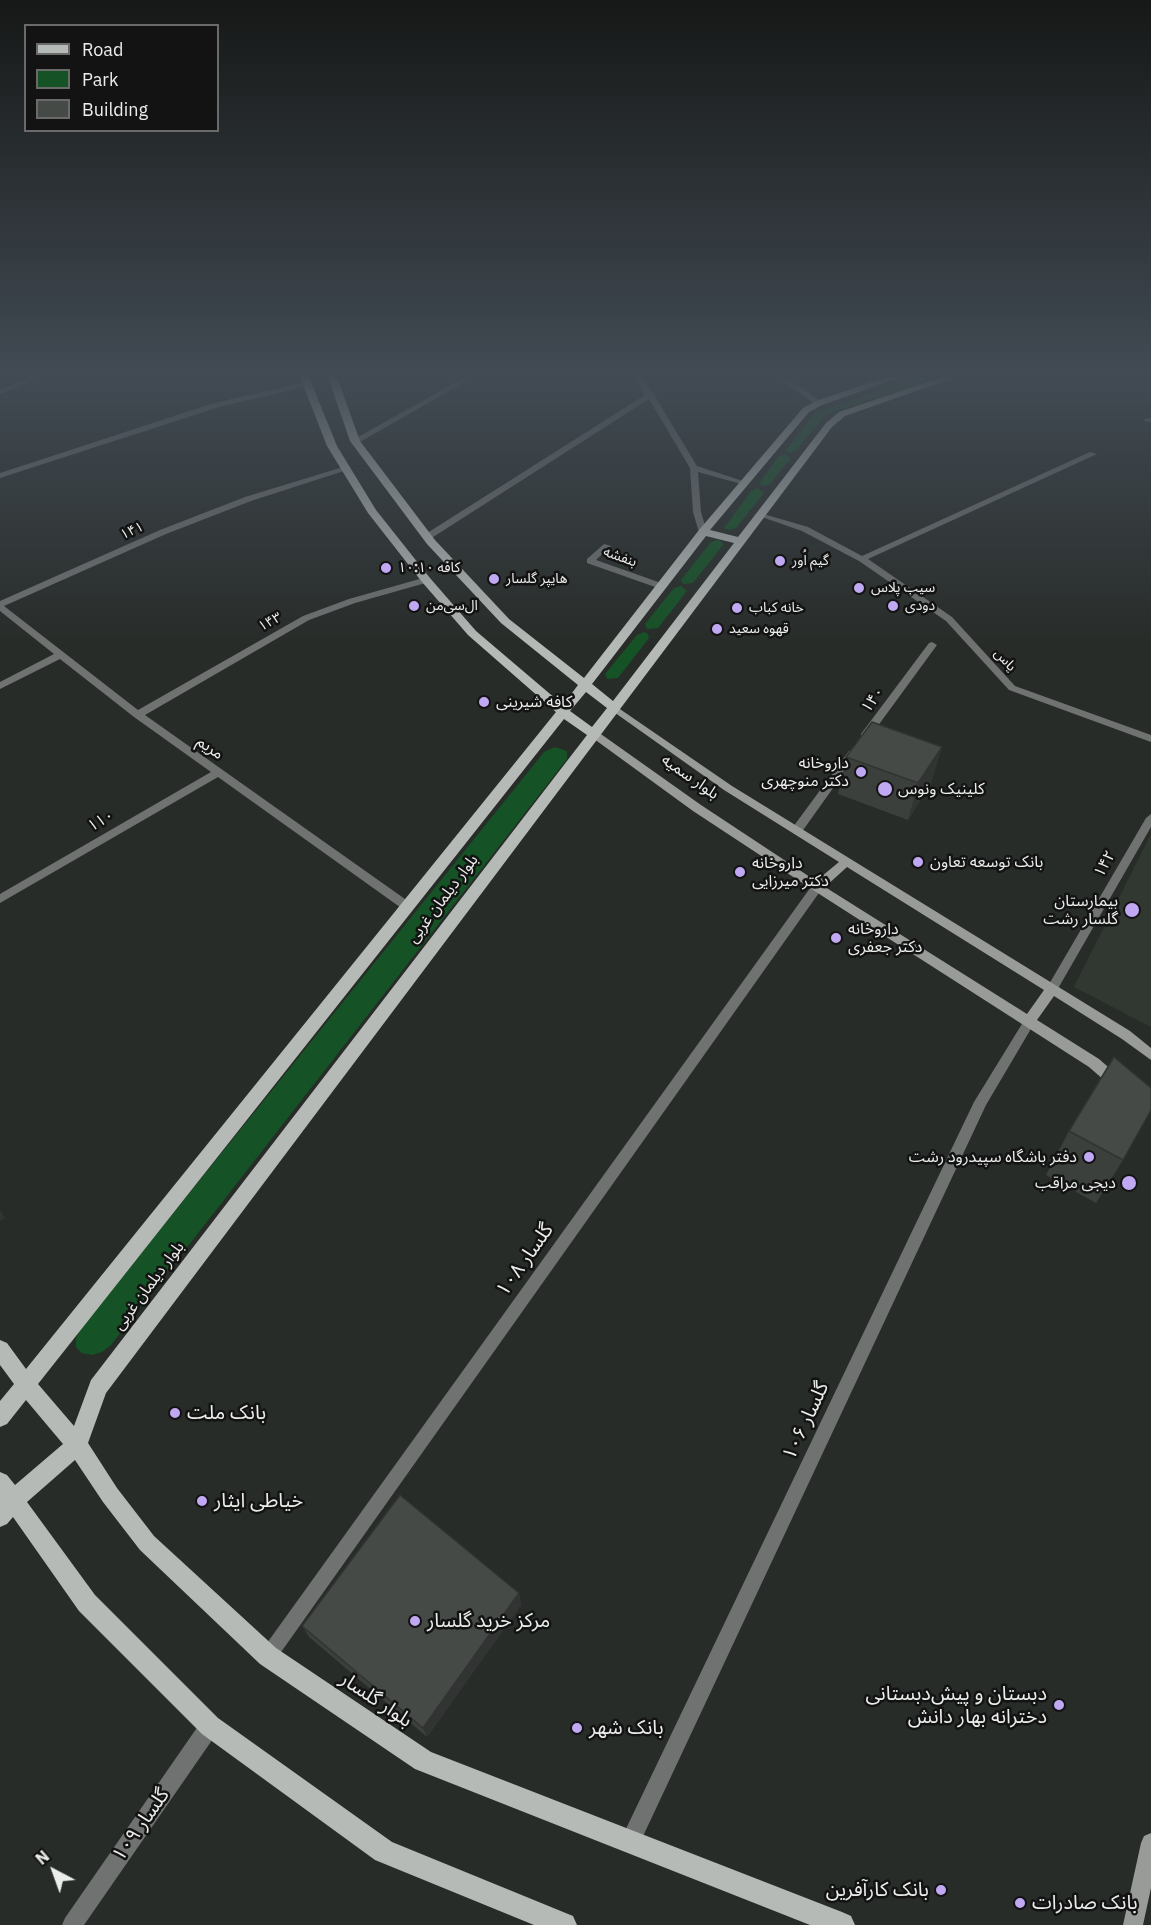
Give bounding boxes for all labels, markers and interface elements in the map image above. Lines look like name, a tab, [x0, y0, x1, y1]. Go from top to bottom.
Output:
legend	[24, 24, 219, 132]
text: Road	[82, 38, 123, 61]
text: Park	[82, 68, 118, 91]
text: Building	[82, 98, 148, 121]
street label: ۱۴۱	[118, 518, 146, 544]
street label: بنفشه	[601, 543, 639, 571]
place label: گیم اُور	[792, 553, 829, 569]
marker: گیم اُور	[773, 554, 787, 568]
place label: کافه ۱۰:۱۰	[398, 560, 460, 576]
marker: کافه ۱۰:۱۰	[379, 561, 393, 575]
place label: هایپر گلسار	[506, 571, 567, 587]
marker: هایپر گلسار	[487, 572, 501, 586]
place label: سیب پلاس	[871, 580, 935, 596]
marker: سیب پلاس	[852, 581, 866, 595]
place label: ال‌سی‌من	[426, 598, 478, 614]
place label: دودی	[905, 598, 935, 614]
marker: ال‌سی‌من	[407, 599, 421, 613]
marker: دودی	[886, 599, 900, 613]
place label: خانه کباب	[749, 600, 804, 616]
marker: خانه کباب	[730, 601, 744, 615]
street label: ۱۴۳	[255, 609, 285, 635]
place label: قهوه سعید	[729, 621, 789, 637]
marker: قهوه سعید	[710, 622, 724, 636]
street label: یاس	[990, 645, 1020, 675]
street label: ۱۴۰	[857, 683, 889, 717]
place label: کافه شیرینی	[496, 692, 572, 712]
marker: کافه شیرینی	[477, 695, 491, 709]
street label: مریم	[193, 732, 227, 764]
street label: بلوار سمیه	[658, 750, 722, 804]
place label: داروخانه دکتر منوچهری	[761, 753, 849, 791]
marker: داروخانه دکتر منوچهری	[854, 765, 868, 779]
place label: کلینیک ونوس	[898, 779, 985, 799]
marker: کلینیک ونوس	[876, 780, 894, 798]
street label: ۱۱۰	[84, 806, 118, 836]
street label: ۱۴۲	[1090, 847, 1120, 881]
street label: بلوار دیلمان غربی	[403, 851, 483, 947]
place label: بانک توسعه تعاون	[930, 852, 1043, 872]
place label: داروخانه دکتر میرزایی	[752, 853, 829, 891]
marker: بانک توسعه تعاون	[911, 855, 925, 869]
marker: داروخانه دکتر میرزایی	[733, 865, 747, 879]
place label: بیمارستان گلسار رشت	[1043, 891, 1118, 929]
marker: بیمارستان گلسار رشت	[1123, 901, 1141, 919]
place label: داروخانه دکتر جعفری	[848, 919, 922, 957]
marker: داروخانه دکتر جعفری	[829, 931, 843, 945]
place label: دفتر باشگاه سپیدرود رشت	[909, 1147, 1077, 1167]
marker: دفتر باشگاه سپیدرود رشت	[1082, 1150, 1096, 1164]
place label: دیجی مراقب	[1035, 1173, 1116, 1193]
marker: دیجی مراقب	[1120, 1174, 1138, 1192]
street label: گلسار ۱۰۸	[491, 1219, 559, 1301]
street label: بلوار دیلمان غربی	[109, 1238, 189, 1334]
street label: گلسار ۱۰۶	[777, 1378, 835, 1464]
place label: بانک ملت	[187, 1401, 266, 1425]
marker: بانک ملت	[168, 1406, 182, 1420]
place label: خیاطی ایثار	[214, 1489, 303, 1513]
marker: خیاطی ایثار	[195, 1494, 209, 1508]
place label: مرکز خرید گلسار	[427, 1609, 550, 1633]
marker: مرکز خرید گلسار	[408, 1614, 422, 1628]
street label: بلوار گلسار	[335, 1667, 417, 1733]
place label: دبستان و پیش‌دبستانی دخترانه بهار دانش	[866, 1682, 1047, 1729]
marker: دبستان و پیش‌دبستانی دخترانه بهار دانش	[1052, 1698, 1066, 1712]
place label: بانک شهر	[589, 1716, 664, 1740]
marker: بانک شهر	[570, 1721, 584, 1735]
street label: گلسار ۱۰۹	[107, 1784, 175, 1866]
north arrow	[24, 1841, 84, 1901]
text: N	[31, 1846, 53, 1869]
place label: بانک کارآفرین	[826, 1878, 929, 1902]
marker: بانک کارآفرین	[934, 1883, 948, 1897]
place label: بانک صادرات	[1032, 1891, 1138, 1915]
marker: بانک صادرات	[1013, 1896, 1027, 1910]

